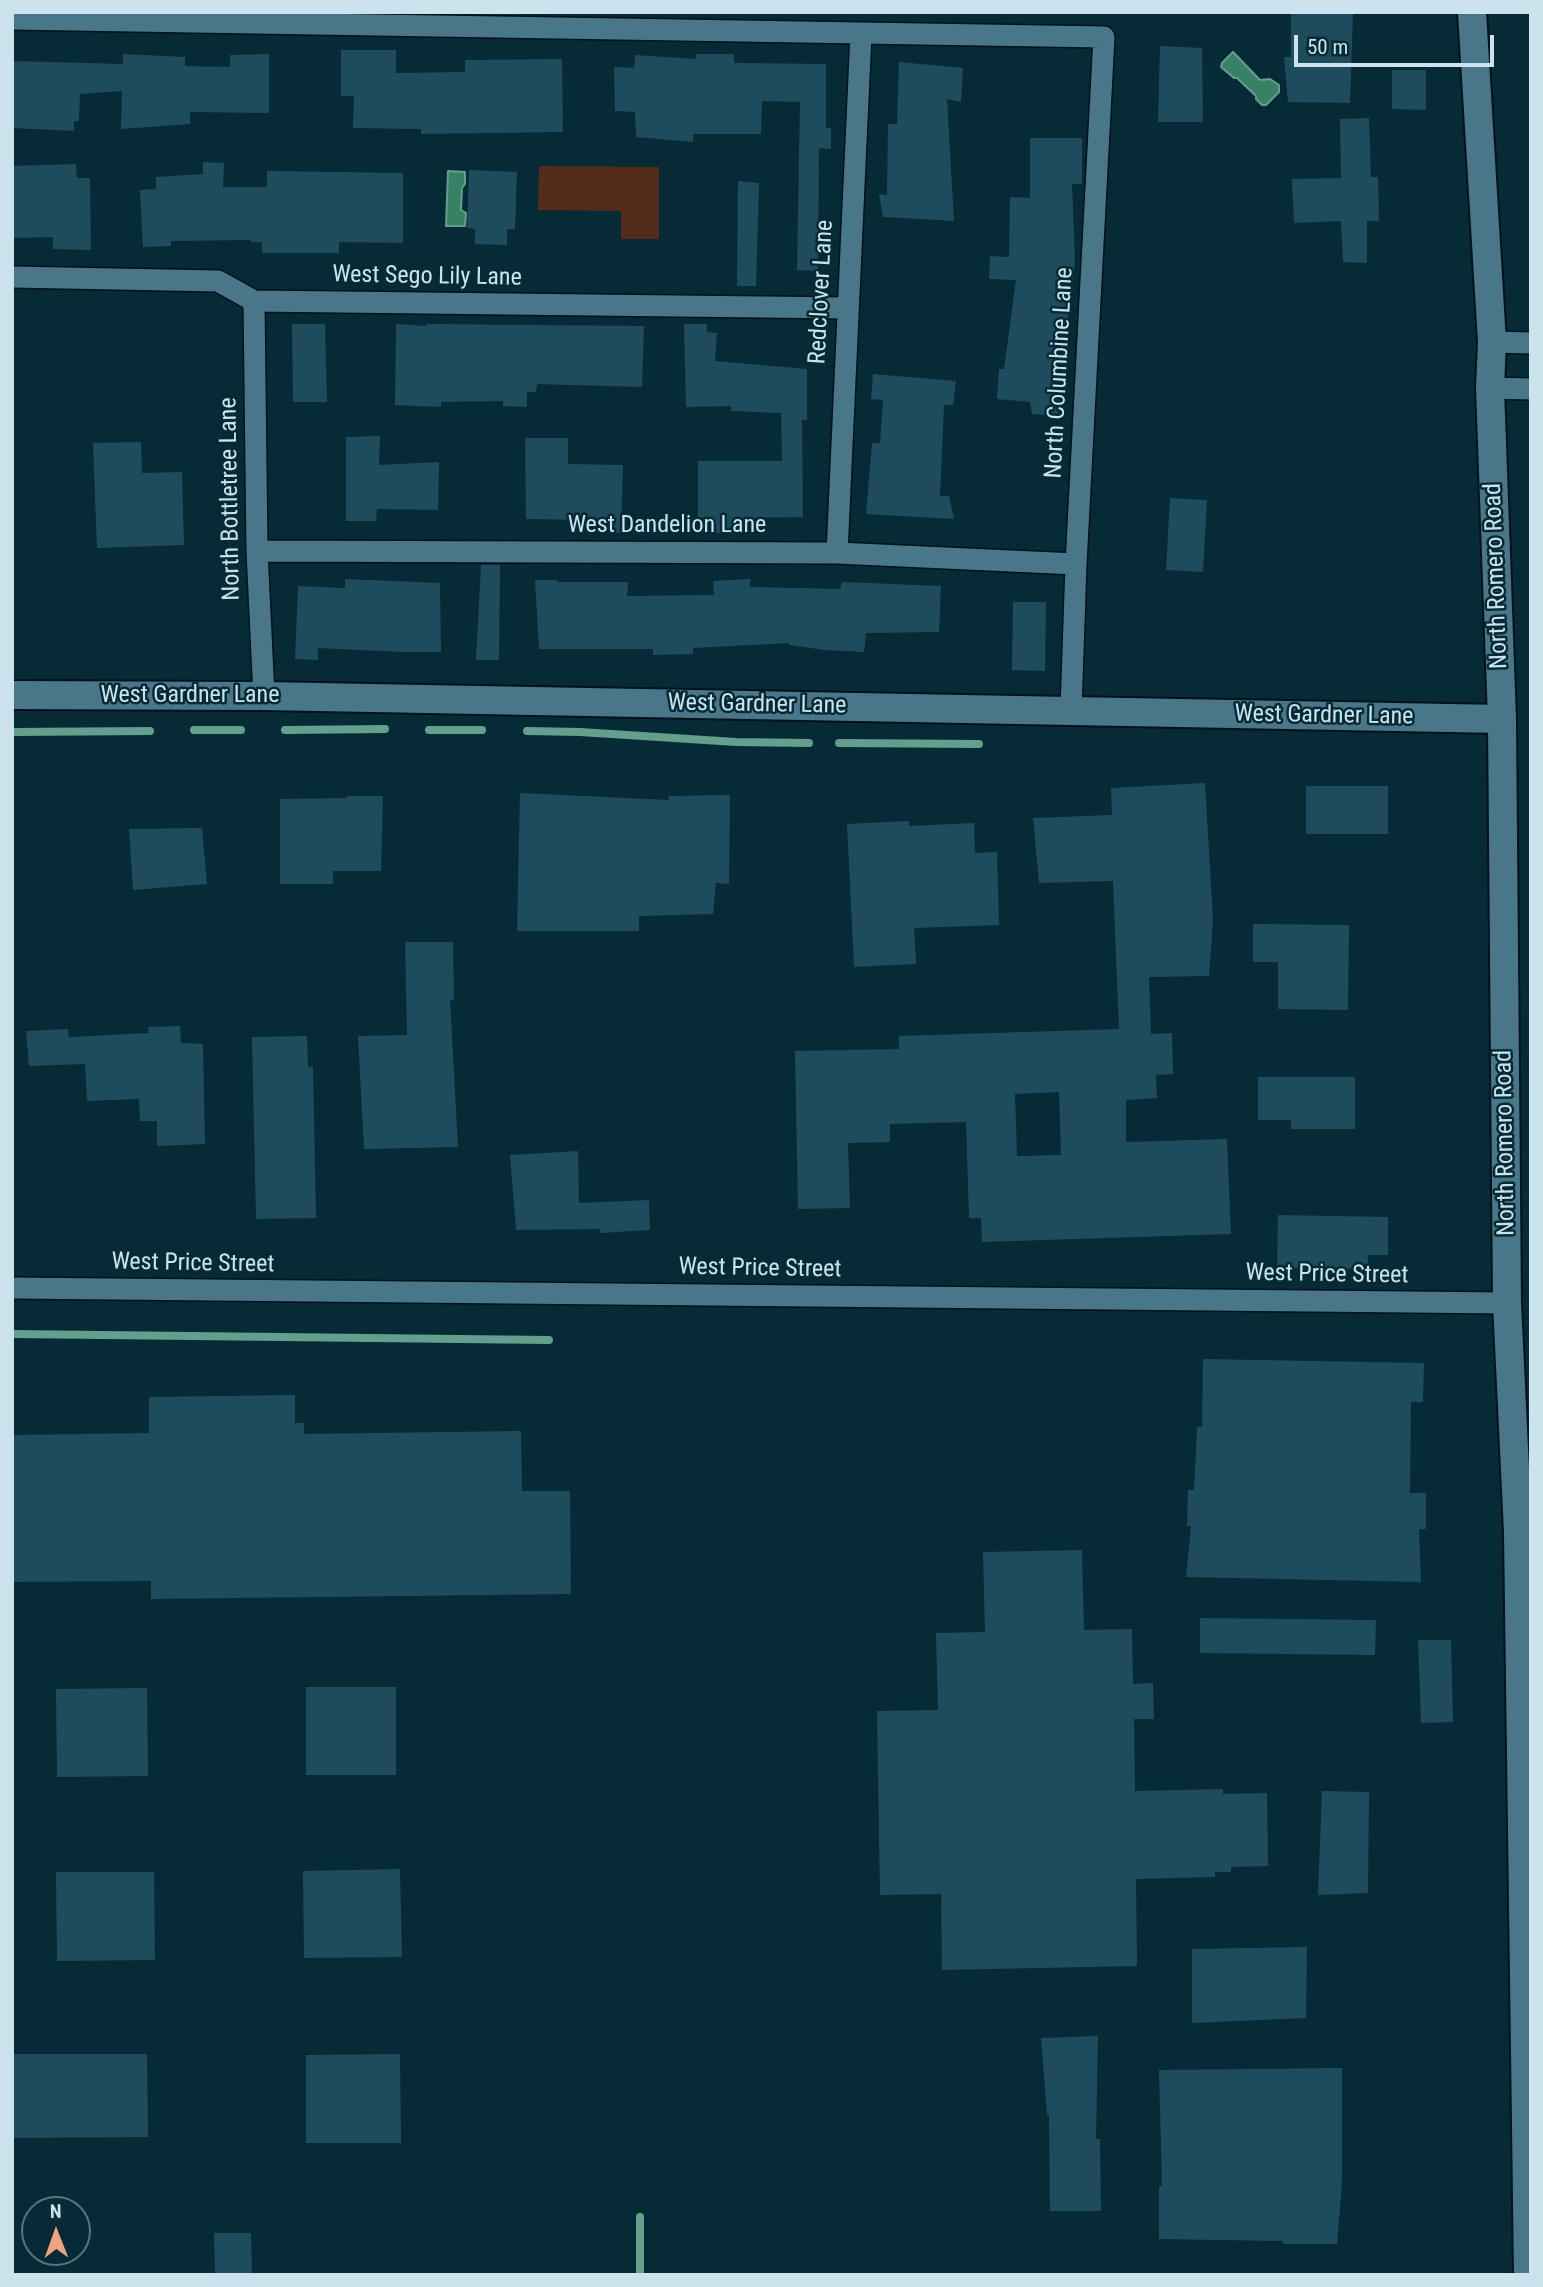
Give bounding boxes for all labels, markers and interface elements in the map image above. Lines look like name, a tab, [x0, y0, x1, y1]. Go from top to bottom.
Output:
scale bar	[1298, 21, 1498, 65]
text: 50 m	[1307, 35, 1348, 59]
street label: Redclover Lane	[804, 219, 840, 365]
street label: West Sego Lily Lane	[332, 261, 522, 293]
street label: North Columbine Lane	[1040, 267, 1080, 479]
street label: North Bottletree Lane	[215, 397, 247, 601]
street label: North Romero Road	[1479, 483, 1515, 669]
street label: West Dandelion Lane	[568, 512, 766, 540]
street label: West Gardner Lane	[101, 682, 279, 710]
street label: West Gardner Lane	[667, 689, 847, 721]
street label: West Gardner Lane	[1234, 700, 1414, 732]
street label: North Romero Road	[1490, 1050, 1522, 1236]
street label: West Price Street	[111, 1248, 275, 1280]
street label: West Price Street	[678, 1253, 842, 1285]
street label: West Price Street	[1245, 1259, 1409, 1291]
north arrow	[21, 2196, 91, 2266]
text: N	[50, 2200, 62, 2223]

